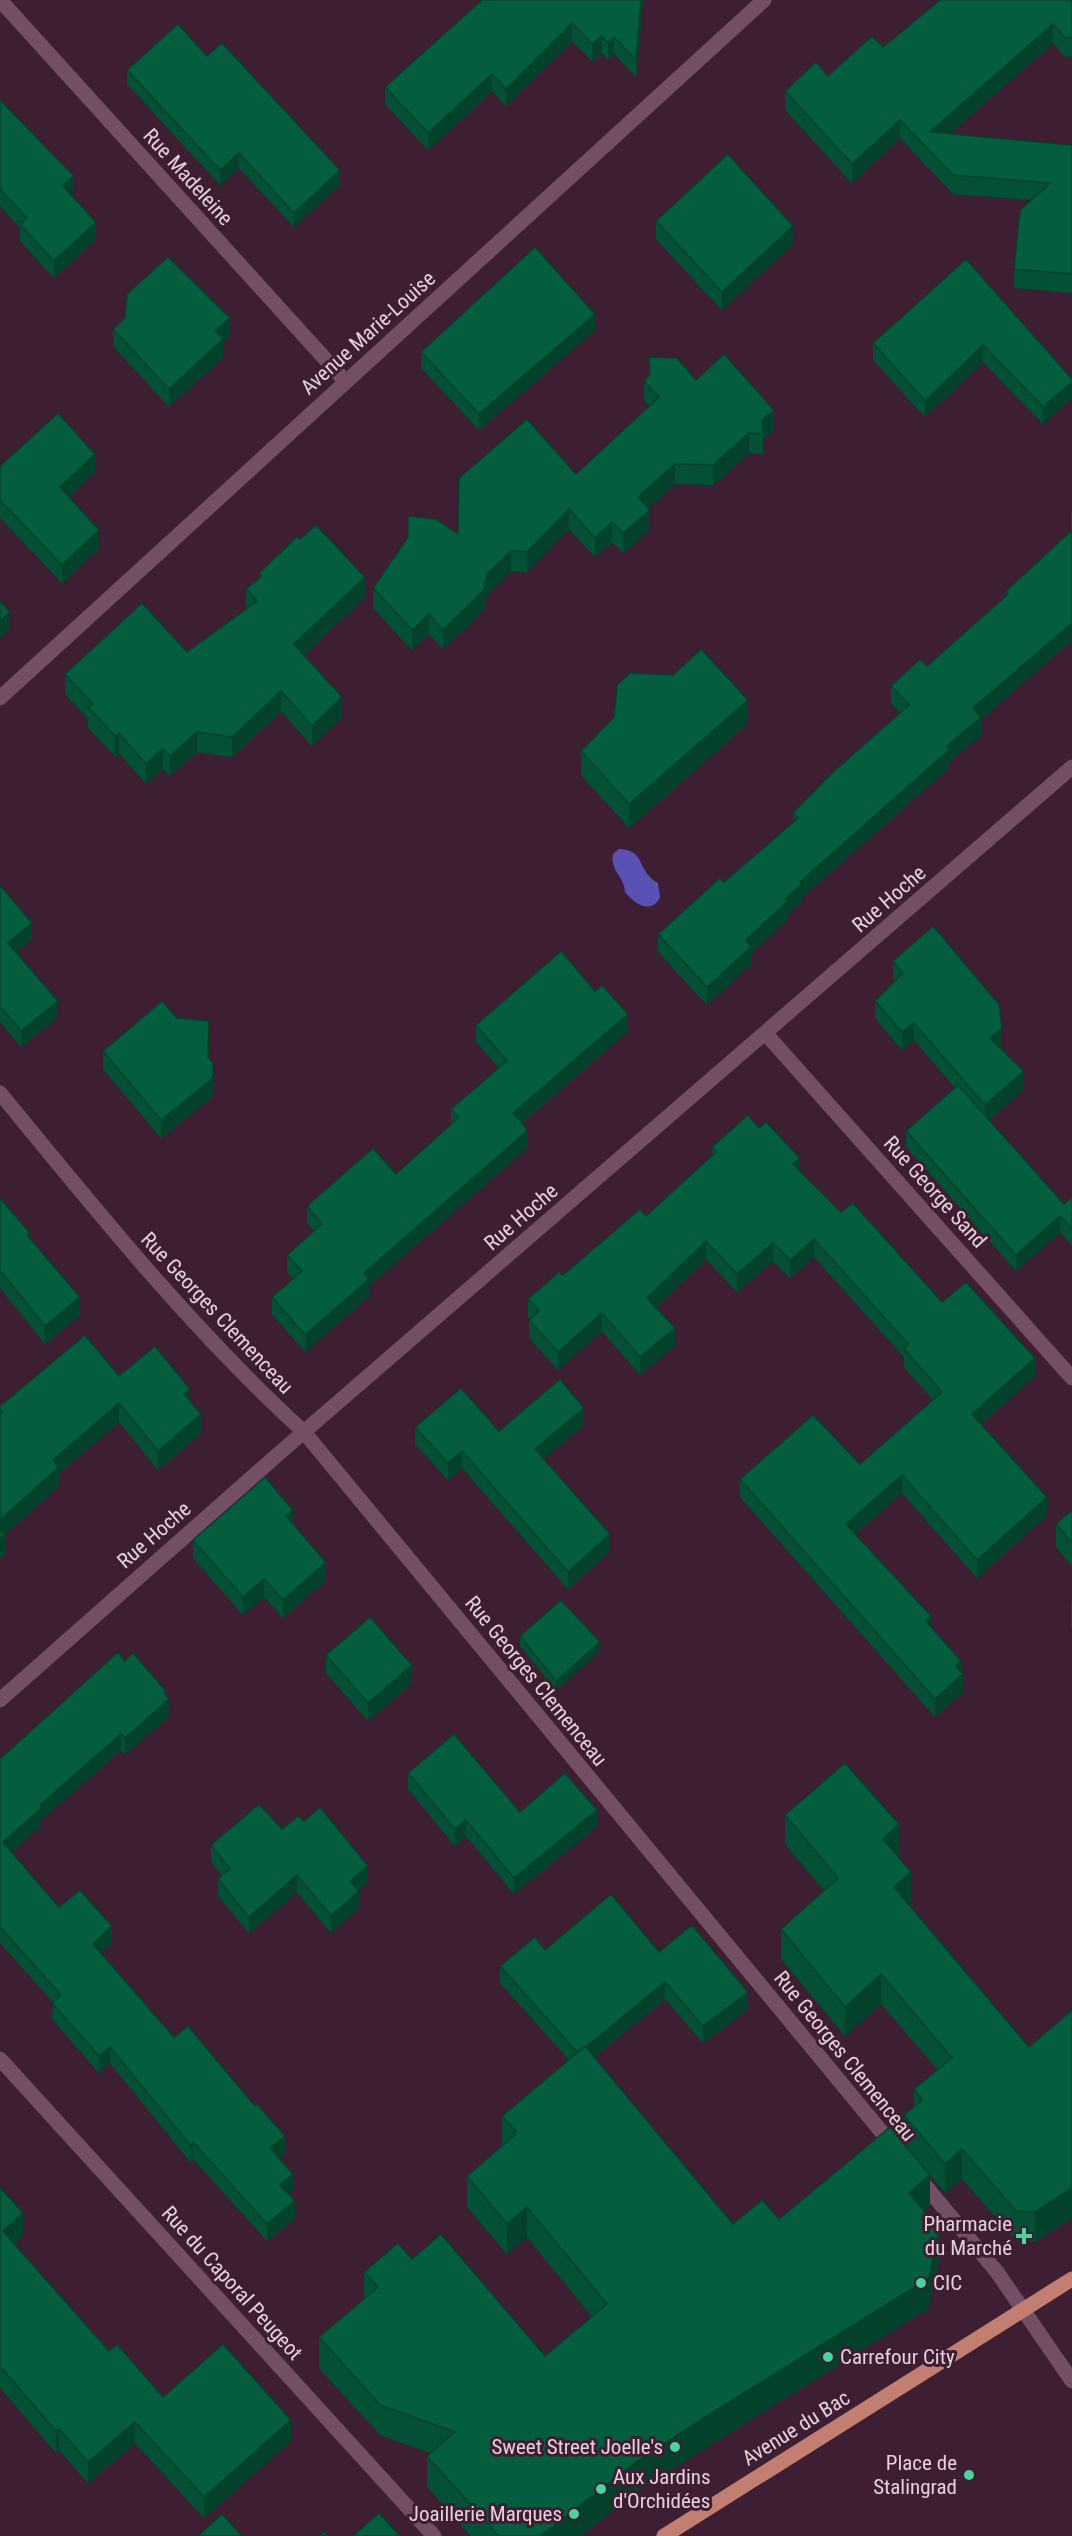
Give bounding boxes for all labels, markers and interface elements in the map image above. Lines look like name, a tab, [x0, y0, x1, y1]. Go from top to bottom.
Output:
street label: Rue Madeleine	[138, 124, 238, 230]
street label: Avenue Marie-Louise	[296, 266, 440, 400]
street label: Rue Hoche	[847, 861, 931, 937]
street label: Rue George Sand	[879, 1131, 991, 1253]
street label: Rue Hoche	[479, 1179, 563, 1255]
street label: Rue Georges Clemenceau	[136, 1227, 298, 1399]
street label: Rue Hoche	[112, 1497, 196, 1573]
street label: Rue Georges Clemenceau	[460, 1591, 612, 1771]
street label: Rue Georges Clemenceau	[769, 1966, 921, 2146]
street label: Rue du Caporal Peugeot	[157, 2201, 307, 2365]
place label: Pharmacie du Marché	[924, 2212, 1012, 2260]
marker: Pharmacie du Marché	[1017, 2229, 1031, 2243]
place label: CIC	[933, 2271, 962, 2295]
marker: CIC	[914, 2276, 928, 2290]
place label: Carrefour City	[840, 2345, 955, 2369]
marker: Carrefour City	[821, 2350, 835, 2364]
street label: Avenue du Bac	[738, 2386, 854, 2470]
place label: Sweet Street Joelle's	[491, 2435, 663, 2459]
marker: Sweet Street Joelle's	[668, 2440, 682, 2454]
place label: Place de Stalingrad	[873, 2451, 957, 2499]
place label: Aux Jardins d'Orchidées	[613, 2465, 711, 2513]
marker: Place de Stalingrad	[962, 2468, 976, 2482]
marker: Aux Jardins d'Orchidées	[594, 2482, 608, 2496]
place label: Joaillerie Marques	[409, 2502, 562, 2526]
marker: Joaillerie Marques	[567, 2507, 581, 2521]

